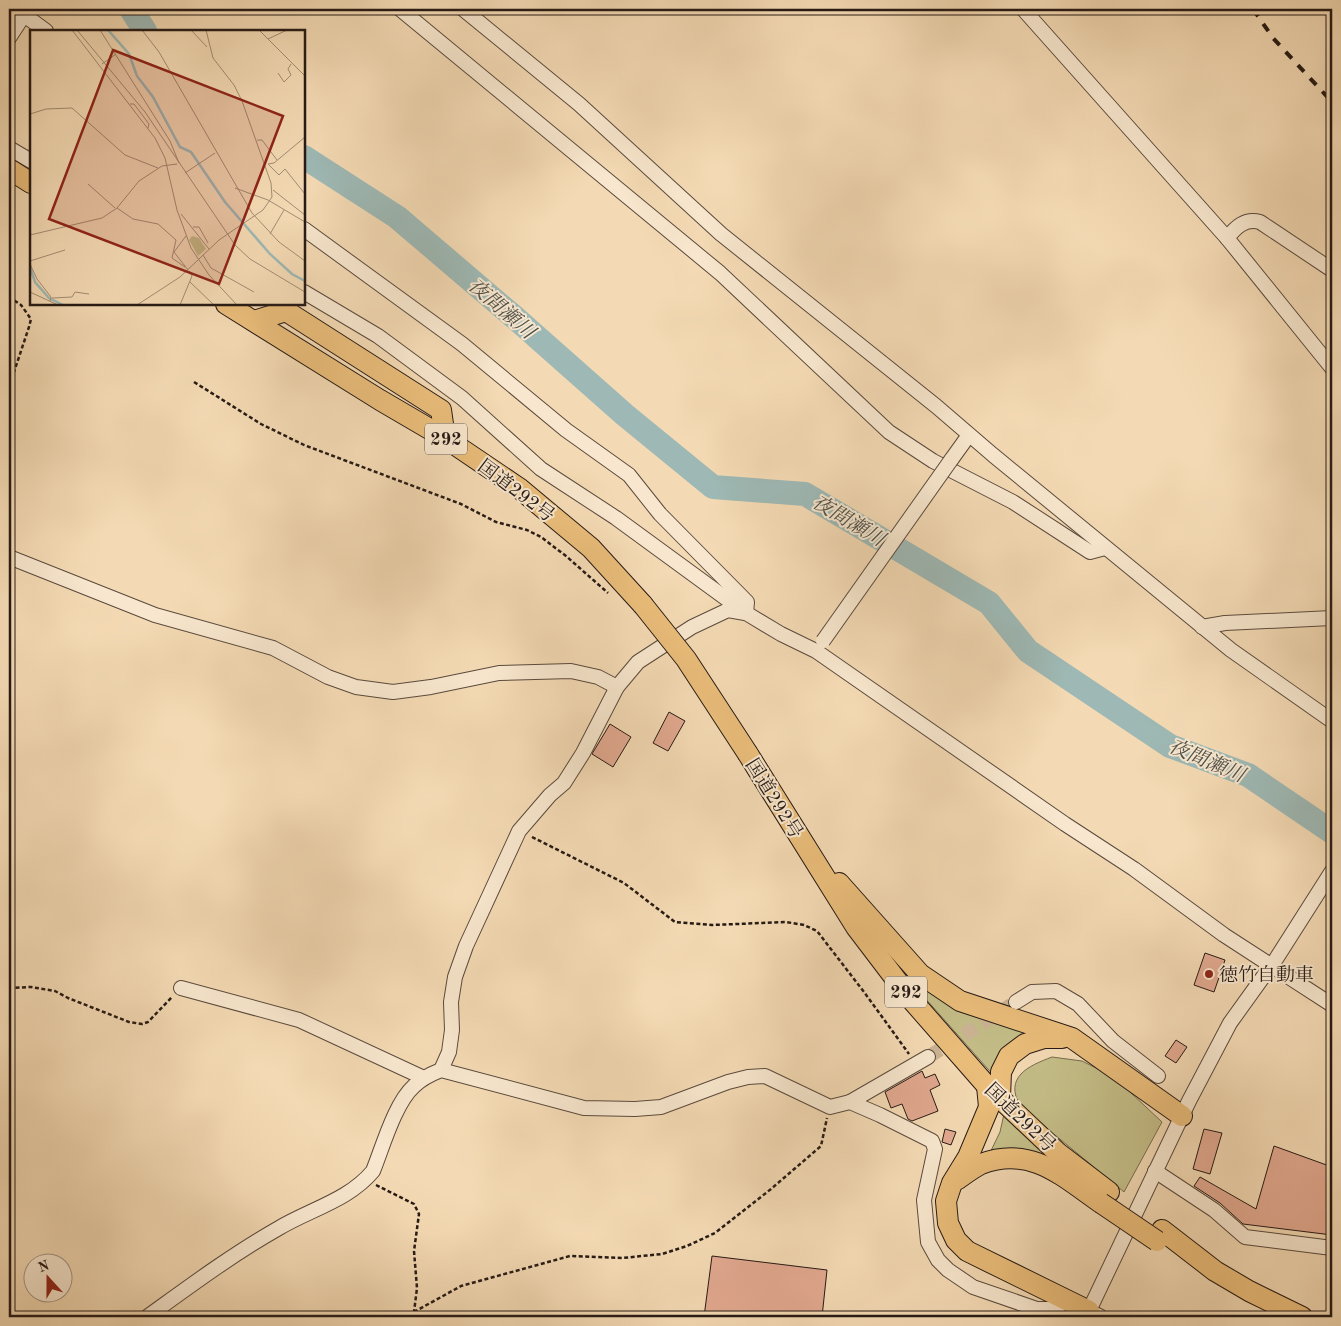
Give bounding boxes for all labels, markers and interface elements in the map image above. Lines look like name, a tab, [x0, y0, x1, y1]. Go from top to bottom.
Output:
inset map	[30, 30, 305, 305]
water label: 夜間瀬川	[464, 274, 540, 345]
road number: 292	[425, 424, 467, 454]
street label: 国道292号	[474, 456, 558, 527]
water label: 夜間瀬川	[809, 491, 890, 552]
water label: 夜間瀬川	[1165, 735, 1250, 787]
street label: 国道292号	[741, 755, 806, 843]
place label: 徳竹自動車	[1219, 964, 1314, 986]
marker: 徳竹自動車	[1203, 968, 1215, 980]
road number: 292	[885, 976, 927, 1008]
street label: 国道292号	[980, 1079, 1060, 1157]
north arrow	[22, 1254, 72, 1304]
text: N	[36, 1258, 51, 1275]

